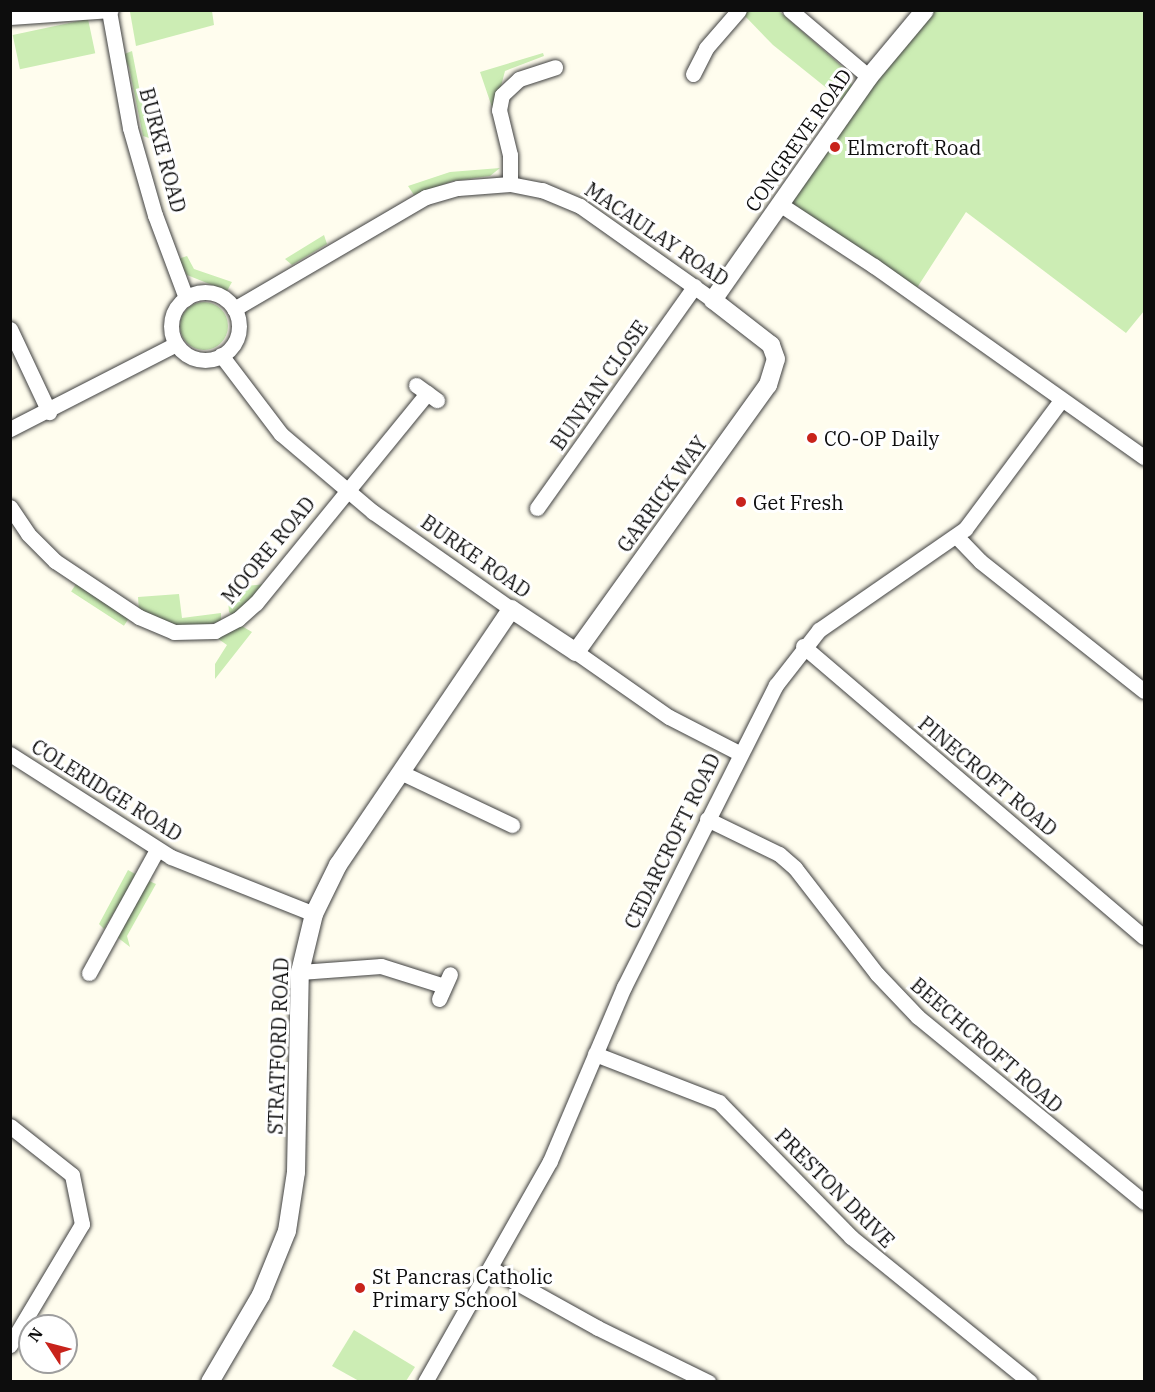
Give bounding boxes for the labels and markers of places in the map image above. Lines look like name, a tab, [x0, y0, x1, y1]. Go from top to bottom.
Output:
place label: Elmcroft Road	[847, 135, 981, 159]
marker: Elmcroft Road	[828, 140, 842, 154]
place label: CO-OP Daily	[824, 426, 939, 450]
marker: CO-OP Daily	[805, 431, 819, 445]
place label: Get Fresh	[753, 490, 844, 514]
marker: Get Fresh	[734, 495, 748, 509]
place label: St Pancras Catholic Primary School	[372, 1264, 553, 1311]
marker: St Pancras Catholic Primary School	[353, 1281, 367, 1295]

